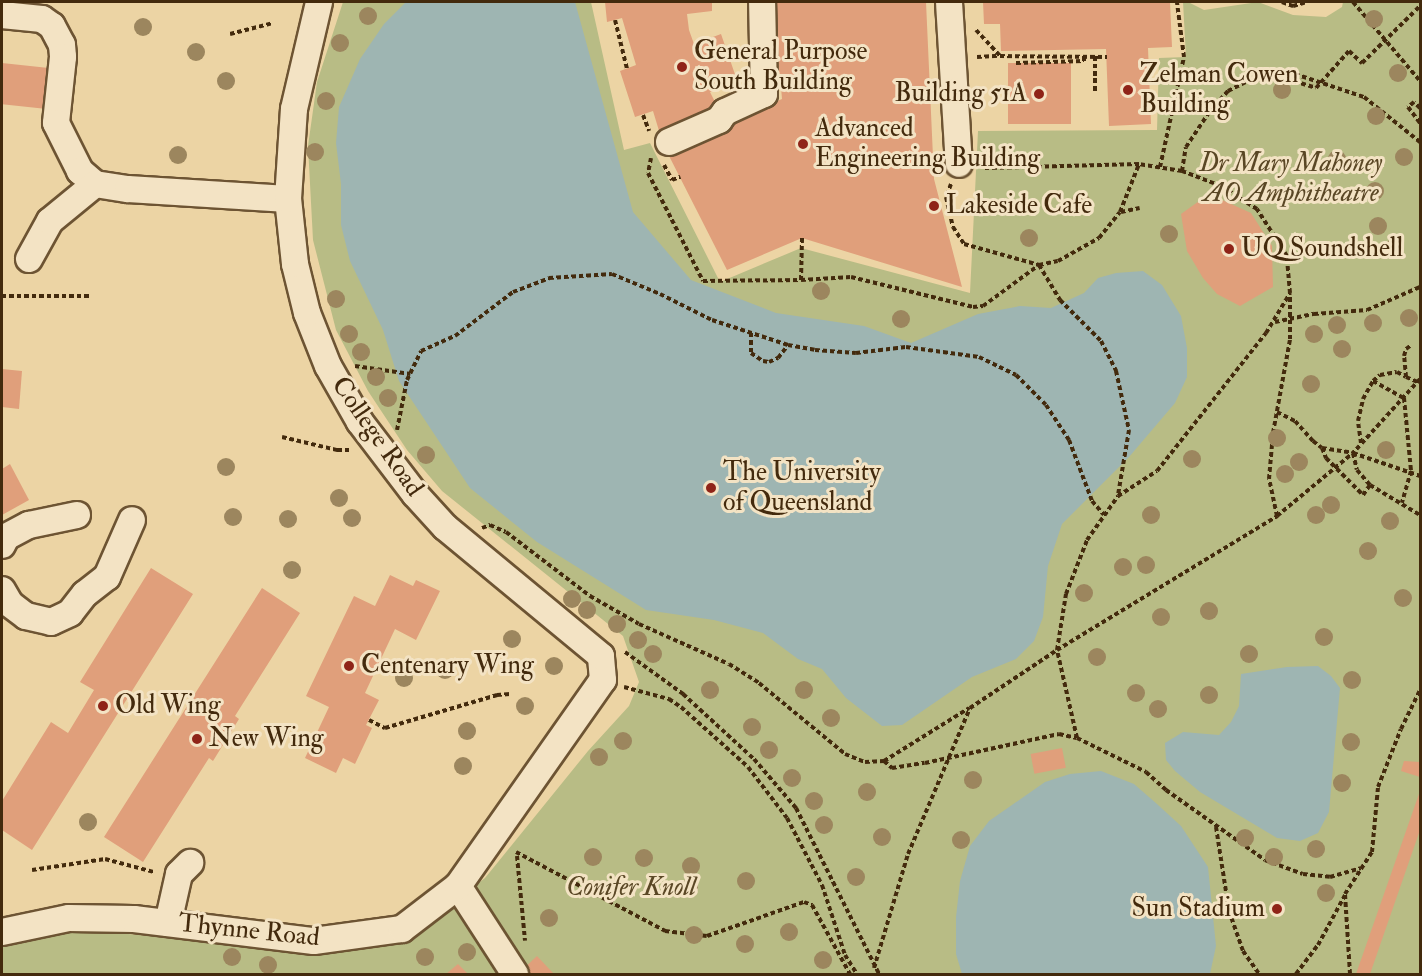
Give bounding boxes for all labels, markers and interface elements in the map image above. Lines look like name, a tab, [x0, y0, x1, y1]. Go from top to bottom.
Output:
place label: General Purpose South Building	[694, 36, 867, 98]
place label: Zelman Cowen Building	[1140, 59, 1298, 120]
marker: General Purpose South Building	[675, 60, 689, 74]
place label: Building 51A	[894, 78, 1027, 110]
marker: Zelman Cowen Building	[1121, 83, 1135, 97]
marker: Building 51A	[1032, 87, 1046, 101]
place label: Advanced Engineering Building	[815, 113, 1040, 174]
marker: Advanced Engineering Building	[796, 137, 810, 151]
park label: Dr Mary Mahoney AO Amphitheatre	[1200, 148, 1382, 210]
place label: Lakeside Cafe	[946, 190, 1092, 222]
marker: Lakeside Cafe	[927, 199, 941, 213]
place label: UQ Soundshell	[1241, 233, 1403, 265]
marker: UQ Soundshell	[1222, 242, 1236, 256]
street label: College Road	[324, 371, 430, 503]
place label: The University of Queensland	[723, 457, 881, 518]
marker: The University of Queensland	[704, 481, 718, 495]
place label: Centenary Wing	[361, 650, 534, 682]
marker: Centenary Wing	[342, 659, 356, 673]
place label: Old Wing	[115, 690, 220, 722]
marker: Old Wing	[96, 699, 110, 713]
place label: New Wing	[209, 723, 324, 755]
marker: New Wing	[190, 732, 204, 746]
park label: Conifer Knoll	[566, 872, 696, 904]
place label: Sun Stadium	[1132, 893, 1265, 925]
marker: Sun Stadium	[1270, 902, 1284, 916]
street label: Thynne Road	[177, 908, 321, 954]

